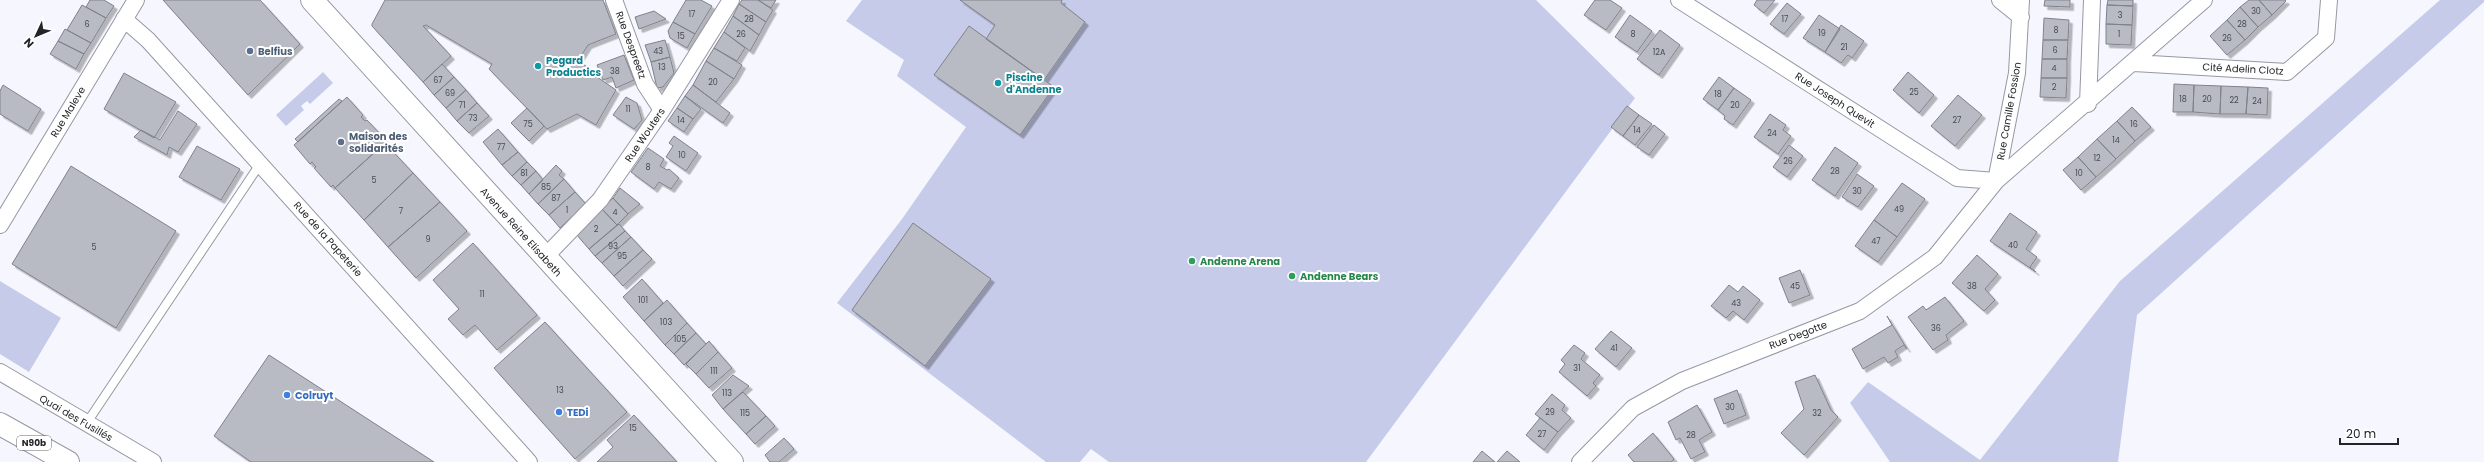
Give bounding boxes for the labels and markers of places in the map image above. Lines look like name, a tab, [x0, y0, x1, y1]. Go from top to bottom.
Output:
place label: Belfius	[258, 44, 293, 59]
marker: Belfius	[245, 46, 255, 56]
place label: Pegard Productics	[546, 53, 602, 80]
marker: Pegard Productics	[533, 61, 543, 71]
place label: Piscine d'Andenne	[1006, 70, 1062, 97]
marker: Piscine d'Andenne	[993, 78, 1003, 88]
place label: Maison des solidarités	[349, 129, 408, 156]
marker: Maison des solidarités	[336, 137, 346, 147]
place label: Andenne Arena	[1200, 254, 1280, 269]
marker: Andenne Arena	[1187, 256, 1197, 266]
place label: Andenne Bears	[1300, 269, 1379, 284]
marker: Andenne Bears	[1287, 271, 1297, 281]
place label: Colruyt	[295, 388, 333, 403]
marker: Colruyt	[282, 390, 292, 400]
place label: TEDi	[567, 405, 589, 420]
marker: TEDi	[554, 407, 564, 417]

